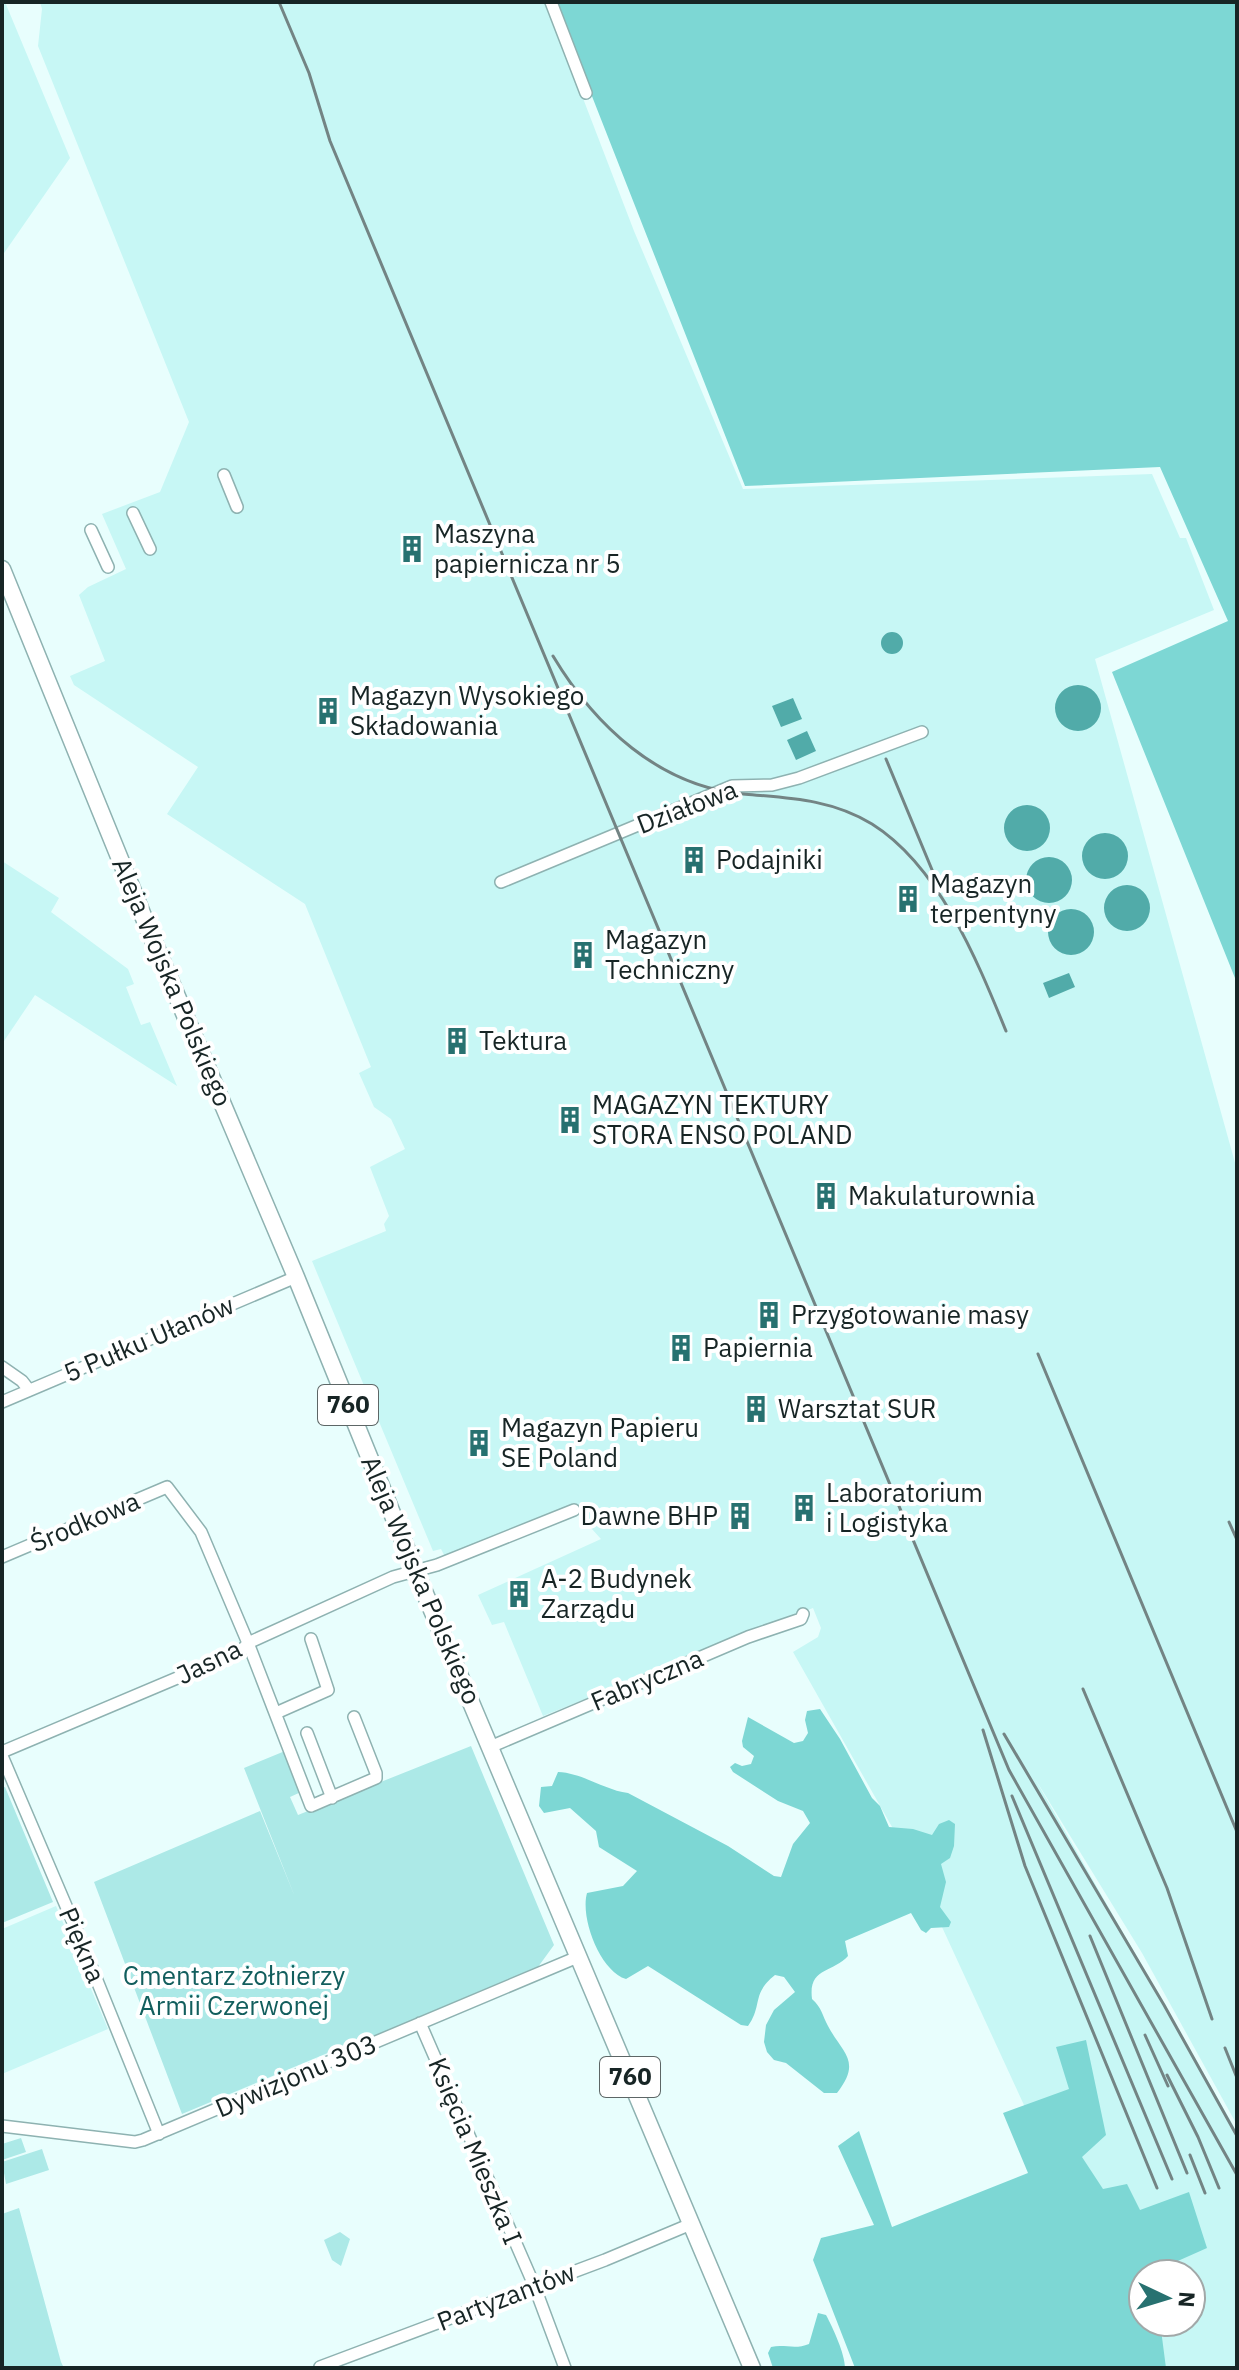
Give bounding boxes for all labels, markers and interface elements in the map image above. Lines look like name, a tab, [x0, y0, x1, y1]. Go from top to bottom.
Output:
place label: Maszyna papiernicza nr 5	[434, 516, 621, 580]
building icon: Maszyna papiernicza nr 5	[397, 534, 427, 564]
place label: Magazyn Wysokiego Składowania	[350, 678, 584, 742]
building icon: Magazyn Wysokiego Składowania	[313, 696, 343, 726]
street label: Działowa	[631, 771, 742, 841]
place label: Podajniki	[716, 842, 823, 876]
building icon: Podajniki	[679, 845, 709, 875]
street label: Aleja Wojska Polskiego	[105, 852, 241, 1111]
place label: Magazyn terpentyny	[930, 866, 1057, 930]
building icon: Magazyn terpentyny	[893, 884, 923, 914]
place label: Magazyn Techniczny	[605, 922, 734, 986]
building icon: Magazyn Techniczny	[568, 940, 598, 970]
place label: Tektura	[479, 1023, 567, 1057]
building icon: Tektura	[442, 1026, 472, 1056]
place label: MAGAZYN TEKTURY STORA ENSO POLAND	[592, 1087, 852, 1151]
building icon: MAGAZYN TEKTURY STORA ENSO POLAND	[555, 1105, 585, 1135]
place label: Makulaturownia	[848, 1178, 1035, 1212]
building icon: Makulaturownia	[811, 1181, 841, 1211]
street label: 5 Pułku Ułanów	[58, 1287, 239, 1389]
place label: Przygotowanie masy	[791, 1297, 1029, 1331]
building icon: Przygotowanie masy	[754, 1300, 784, 1330]
place label: Papiernia	[703, 1330, 813, 1364]
building icon: Papiernia	[666, 1333, 696, 1363]
road number: 760	[318, 1385, 378, 1425]
place label: Warsztat SUR	[778, 1391, 936, 1425]
building icon: Warsztat SUR	[741, 1394, 771, 1424]
place label: Magazyn Papieru SE Poland	[501, 1410, 699, 1474]
building icon: Magazyn Papieru SE Poland	[464, 1428, 494, 1458]
street label: Aleja Wojska Polskiego	[354, 1450, 490, 1709]
place label: Laboratorium i Logistyka	[826, 1475, 983, 1539]
street label: Środkowa	[25, 1483, 145, 1559]
building icon: Laboratorium i Logistyka	[789, 1493, 819, 1523]
place label: Dawne BHP	[580, 1498, 718, 1532]
building icon: Dawne BHP	[725, 1501, 755, 1531]
place label: A-2 Budynek Zarządu	[541, 1561, 692, 1625]
building icon: A-2 Budynek Zarządu	[504, 1579, 534, 1609]
street label: Jasna	[170, 1631, 247, 1691]
street label: Fabryczna	[585, 1640, 708, 1718]
street label: Piękna	[52, 1902, 114, 1988]
park label: Cmentarz żołnierzy Armii Czerwonej	[123, 1958, 345, 2022]
street label: Dywizjonu 303	[210, 2026, 382, 2124]
street label: Księcia Mieszka I	[421, 2052, 531, 2249]
road number: 760	[600, 2057, 660, 2097]
street label: Partyzantów	[432, 2254, 580, 2338]
north arrow	[1127, 2258, 1207, 2338]
text: N	[1172, 2290, 1202, 2308]

